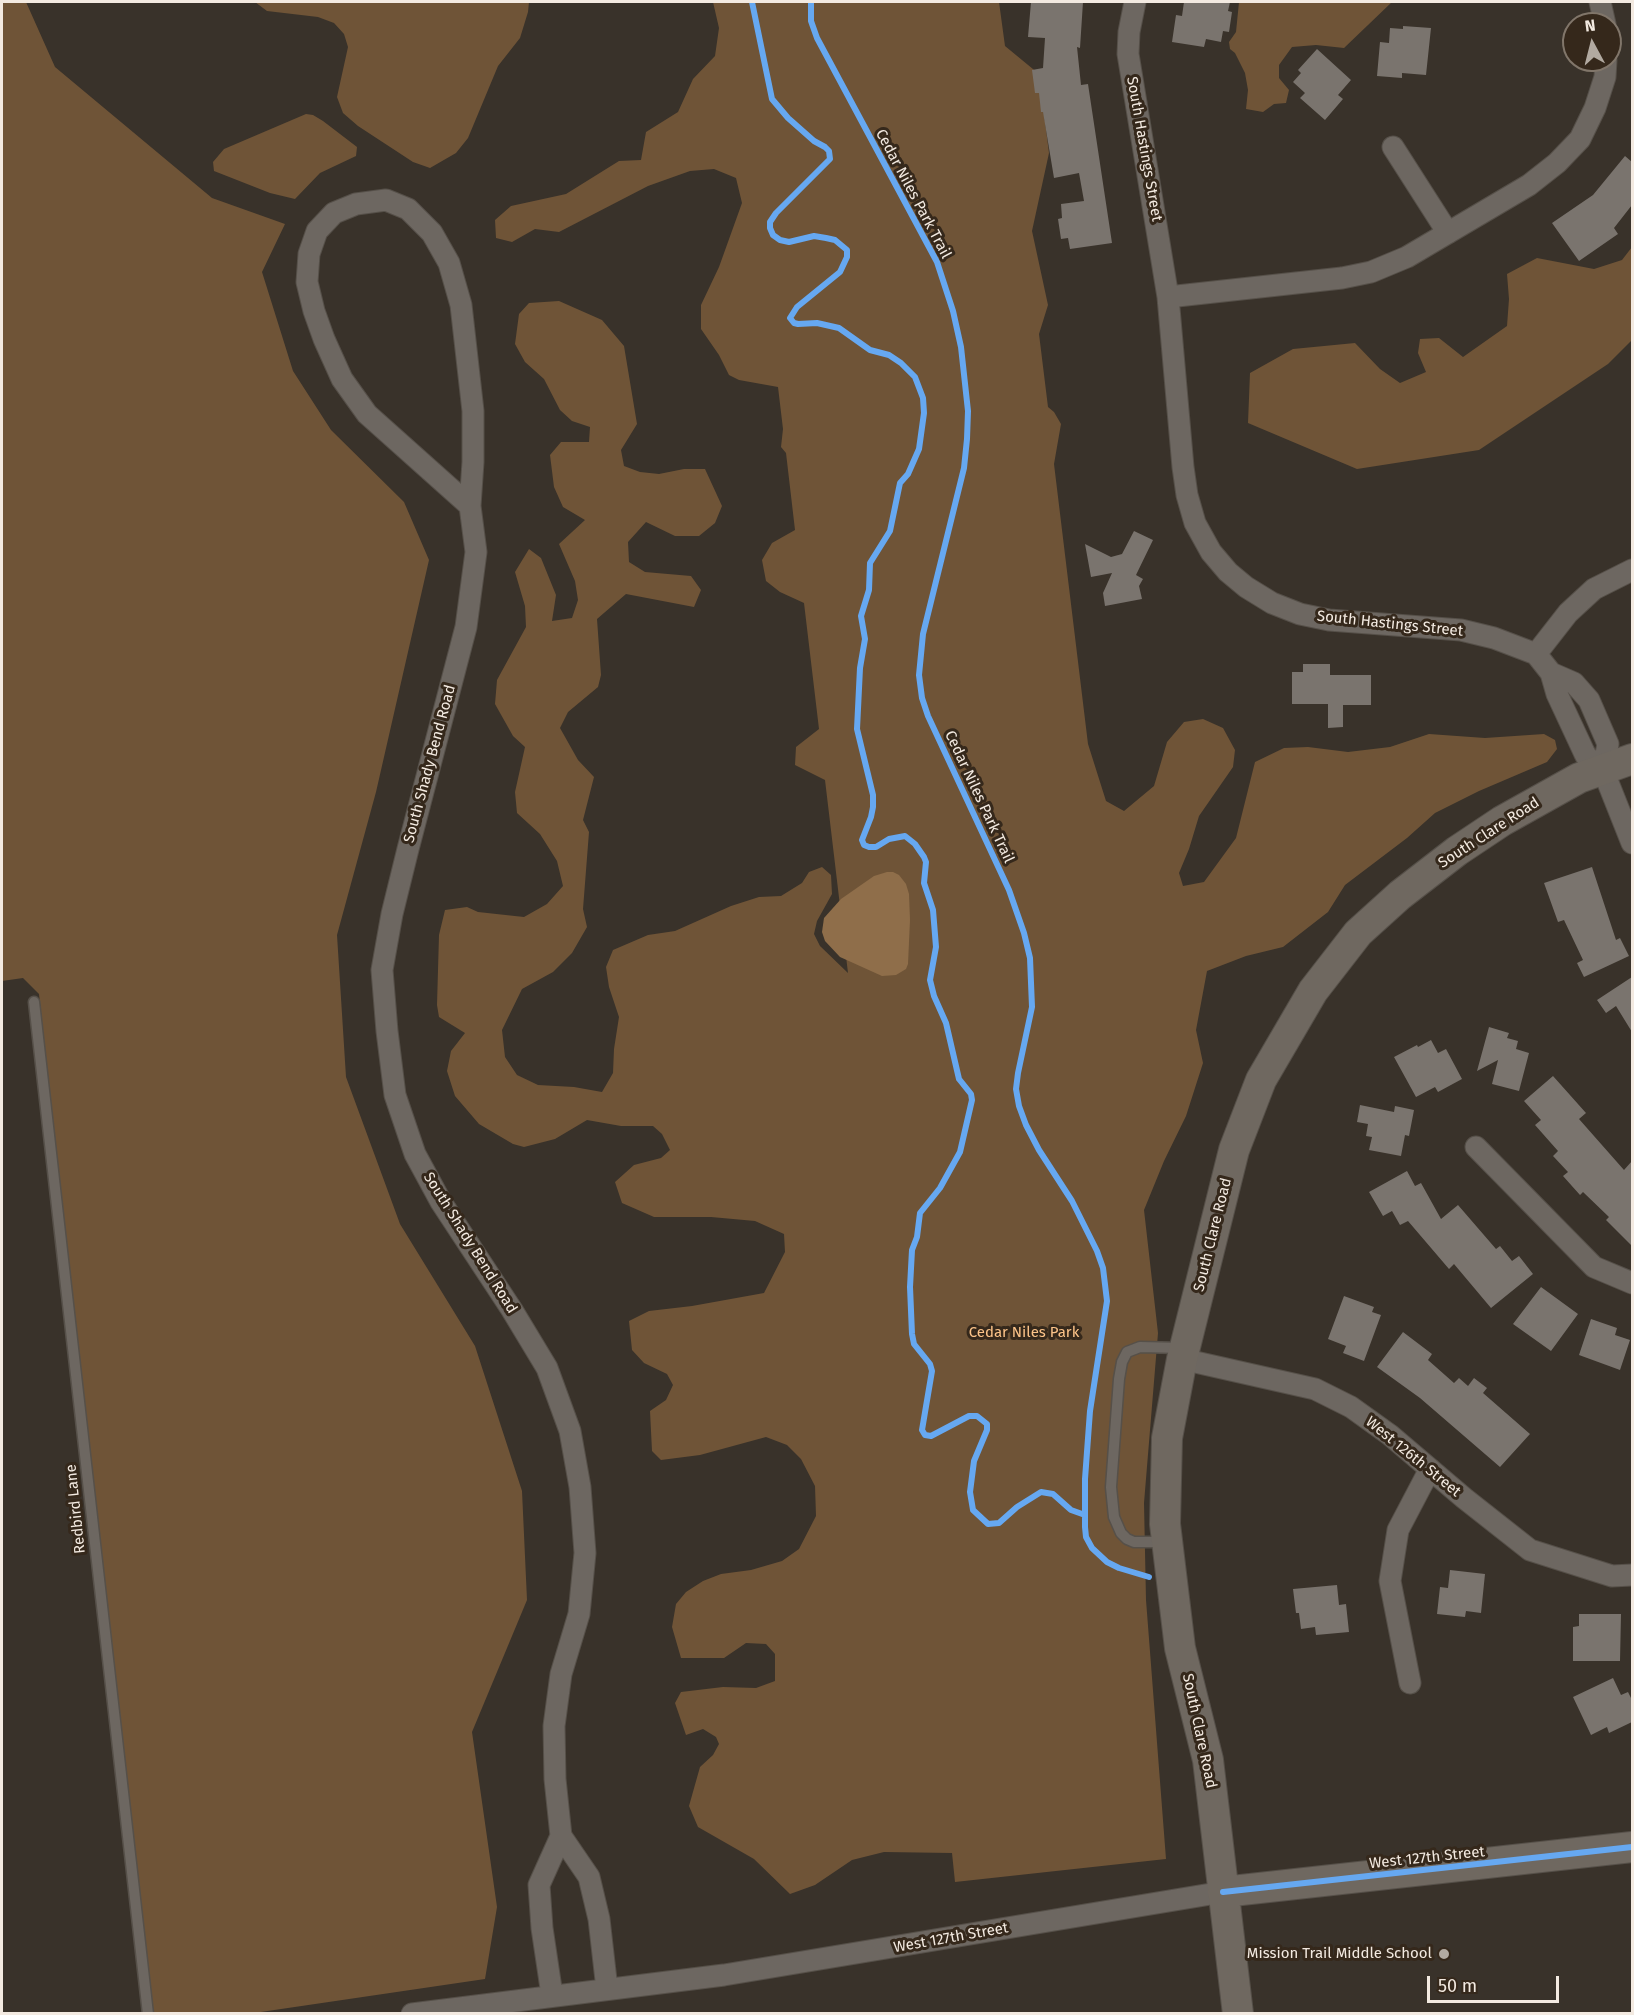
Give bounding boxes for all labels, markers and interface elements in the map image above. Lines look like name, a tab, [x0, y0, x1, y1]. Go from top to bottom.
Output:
north arrow	[1562, 12, 1622, 72]
text: N	[1584, 16, 1596, 36]
street label: South Hastings Street	[1122, 75, 1166, 223]
street label: Cedar Niles Park Trail	[871, 126, 955, 262]
street label: South Hastings Street	[1316, 607, 1464, 641]
street label: South Shady Bend Road	[400, 683, 460, 845]
street label: Cedar Niles Park Trail	[940, 728, 1018, 866]
street label: South Clare Road	[1435, 794, 1543, 872]
street label: South Shady Bend Road	[419, 1169, 521, 1317]
street label: South Clare Road	[1190, 1176, 1236, 1294]
park label: Cedar Niles Park	[969, 1324, 1079, 1342]
street label: West 126th Street	[1362, 1413, 1464, 1501]
street label: Redbird Lane	[62, 1463, 90, 1555]
street label: South Clare Road	[1178, 1672, 1220, 1790]
street label: West 127th Street	[1368, 1843, 1486, 1873]
street label: West 127th Street	[892, 1919, 1010, 1957]
place label: Mission Trail Middle School	[1247, 1945, 1432, 1963]
marker: Mission Trail Middle School	[1437, 1947, 1451, 1961]
scale bar	[1430, 1964, 1562, 2002]
text: 50 m	[1438, 1975, 1477, 1997]

